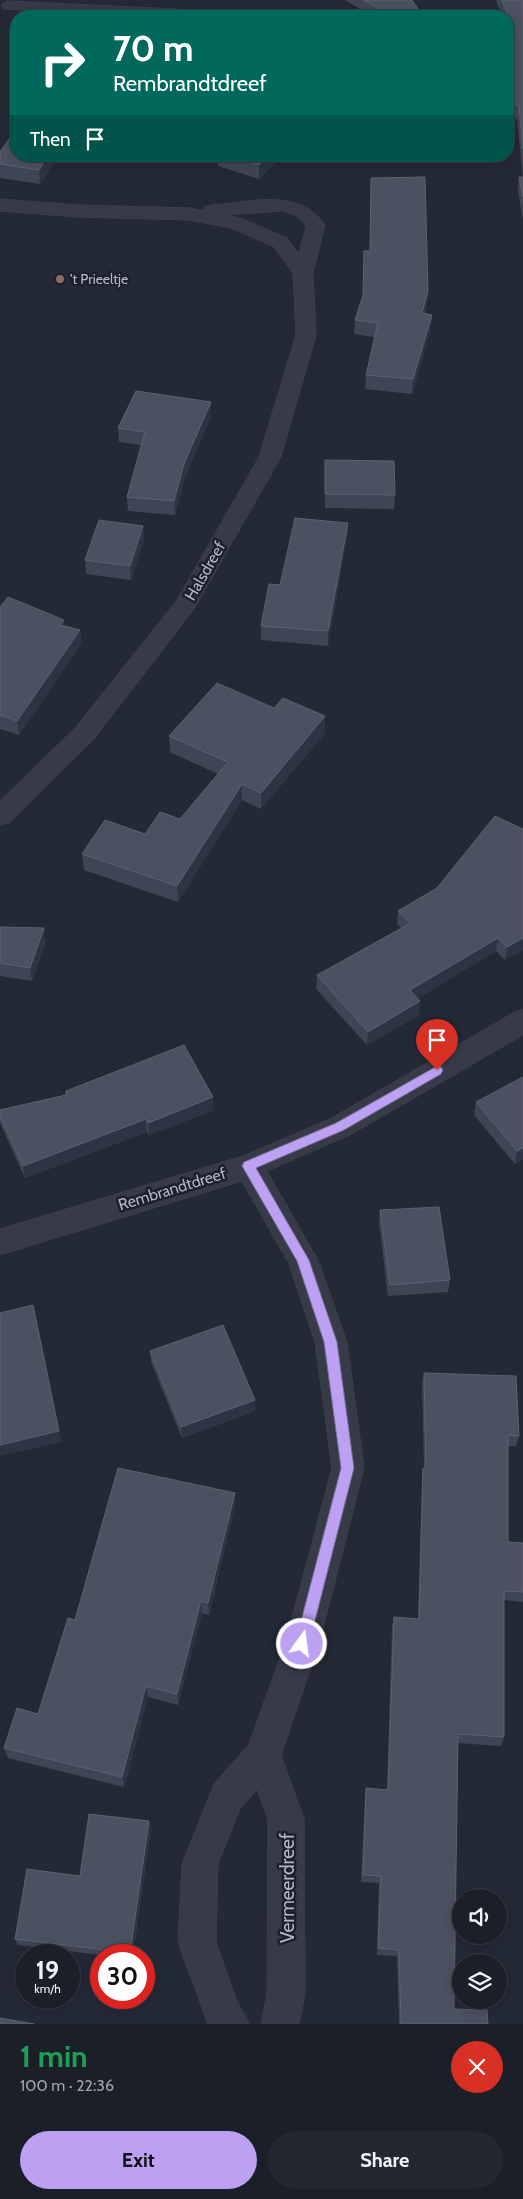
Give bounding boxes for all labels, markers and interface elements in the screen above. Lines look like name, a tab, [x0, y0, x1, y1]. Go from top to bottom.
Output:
text: 70 m	[113, 27, 194, 70]
icon: right	[30, 30, 95, 95]
text: Rembrandtdreef	[113, 70, 267, 97]
icon: arrive	[81, 125, 109, 153]
text: Then	[30, 128, 71, 151]
place label: ’t Prieeltje	[70, 270, 128, 288]
marker: ’t Prieeltje	[54, 273, 66, 285]
street label: Halsdreef	[181, 538, 230, 604]
pin	[416, 1019, 458, 1070]
icon: arrive	[423, 1026, 451, 1054]
street label: Rembrandtdreef	[116, 1163, 229, 1214]
position arrow	[275, 1617, 327, 1669]
street label: Vermeerdreef	[276, 1832, 299, 1943]
map controls	[452, 1889, 507, 2009]
button: sound	[452, 1889, 507, 1944]
speed limit sign: 30	[90, 1944, 155, 2009]
button: layers	[452, 1954, 507, 2009]
text: 19	[36, 1955, 59, 1985]
text: km/h	[34, 1981, 61, 1996]
text: 1 min	[20, 2038, 88, 2075]
button: close	[451, 2041, 503, 2093]
text: 100 m · 22:36	[20, 2076, 114, 2095]
button: Exit	[20, 2131, 257, 2189]
button: Share	[267, 2131, 503, 2189]

